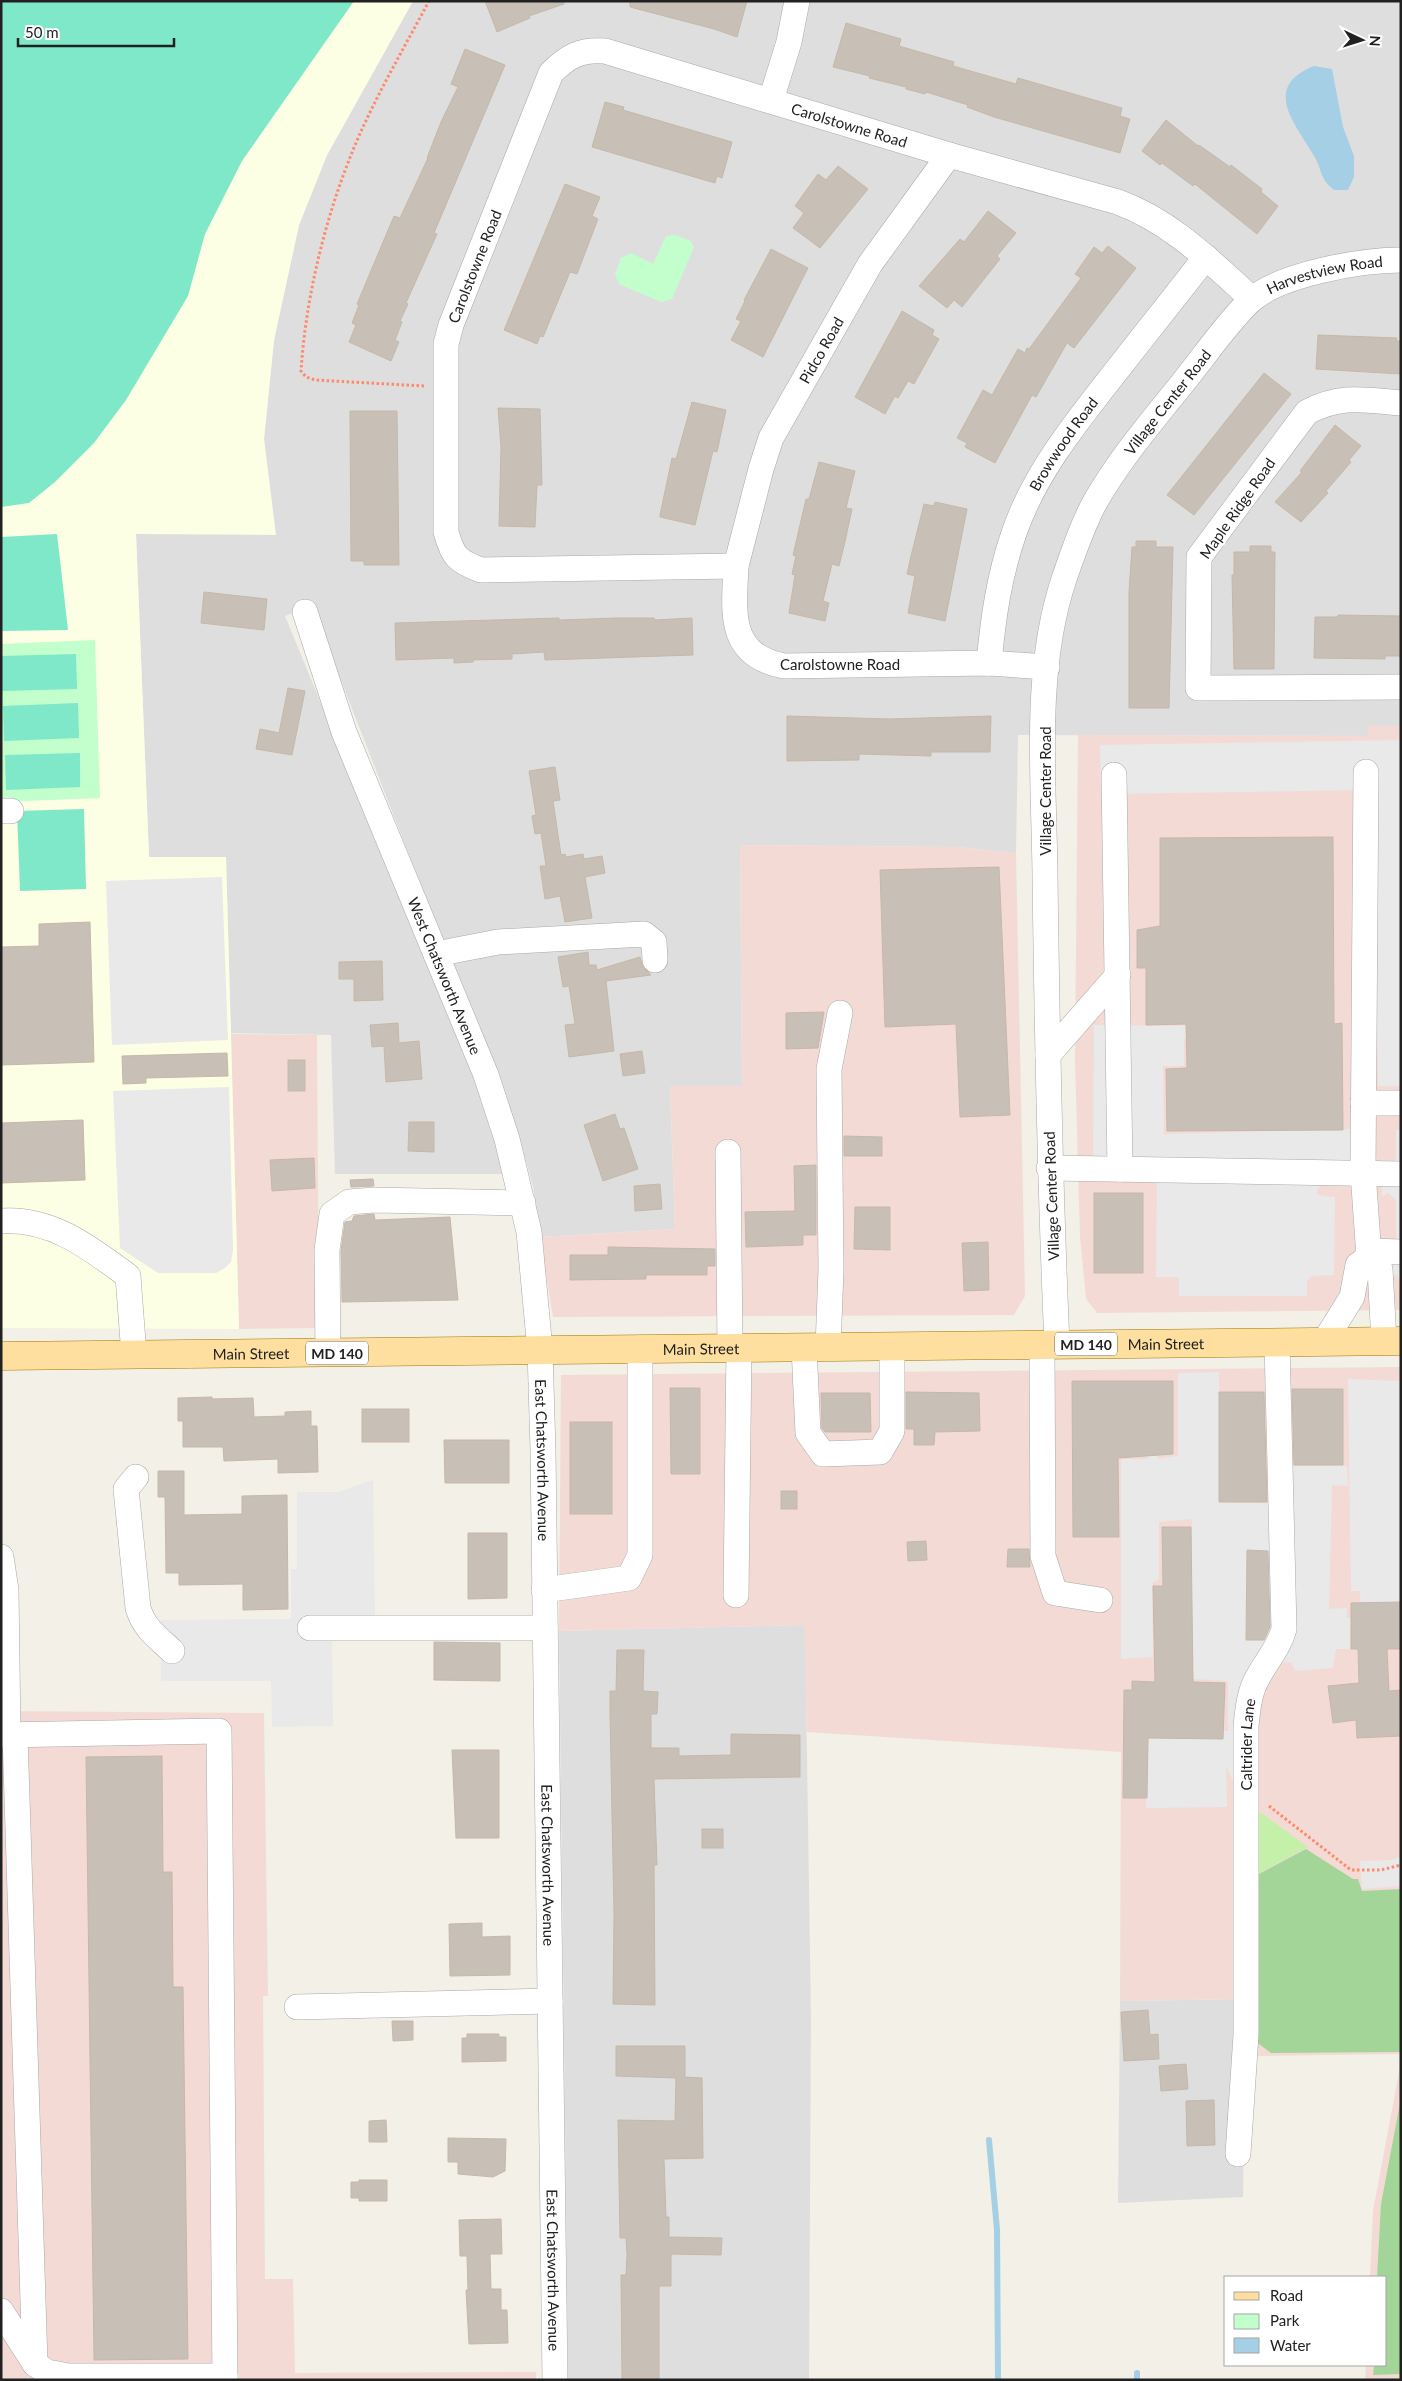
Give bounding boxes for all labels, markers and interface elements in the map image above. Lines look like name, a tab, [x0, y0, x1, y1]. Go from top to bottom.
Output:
scale bar	[18, 15, 174, 47]
north arrow	[1337, 15, 1387, 65]
text: 50 m	[25, 23, 59, 41]
text: N	[1367, 35, 1384, 47]
street label: Carolstowne Road	[789, 99, 910, 151]
street label: Carolstowne Road	[444, 207, 505, 325]
street label: Harvestview Road	[1263, 252, 1383, 297]
street label: Pidco Road	[795, 314, 847, 386]
street label: Village Center Road	[1120, 346, 1214, 458]
street label: Browwood Road	[1025, 394, 1101, 494]
street label: Maple Ridge Road	[1196, 454, 1278, 562]
street label: Carolstowne Road	[780, 655, 900, 673]
street label: Village Center Road	[1036, 726, 1054, 856]
street label: West Chatsworth Avenue	[404, 894, 485, 1057]
street label: Village Center Road	[1040, 1131, 1062, 1261]
road number: MD 140	[1055, 1332, 1117, 1356]
street label: Main Street	[1128, 1334, 1205, 1353]
street label: Main Street	[663, 1339, 740, 1358]
road number: MD 140	[306, 1342, 368, 1365]
street label: Main Street	[213, 1344, 290, 1363]
street label: East Chatsworth Avenue	[532, 1379, 553, 1541]
street label: Caltrider Lane	[1237, 1697, 1259, 1790]
street label: East Chatsworth Avenue	[538, 1784, 558, 1946]
street label: East Chatsworth Avenue	[544, 2189, 564, 2351]
legend	[1224, 2276, 1387, 2366]
text: Road	[1270, 2286, 1303, 2304]
text: Park	[1270, 2311, 1300, 2329]
text: Water	[1270, 2336, 1311, 2354]

